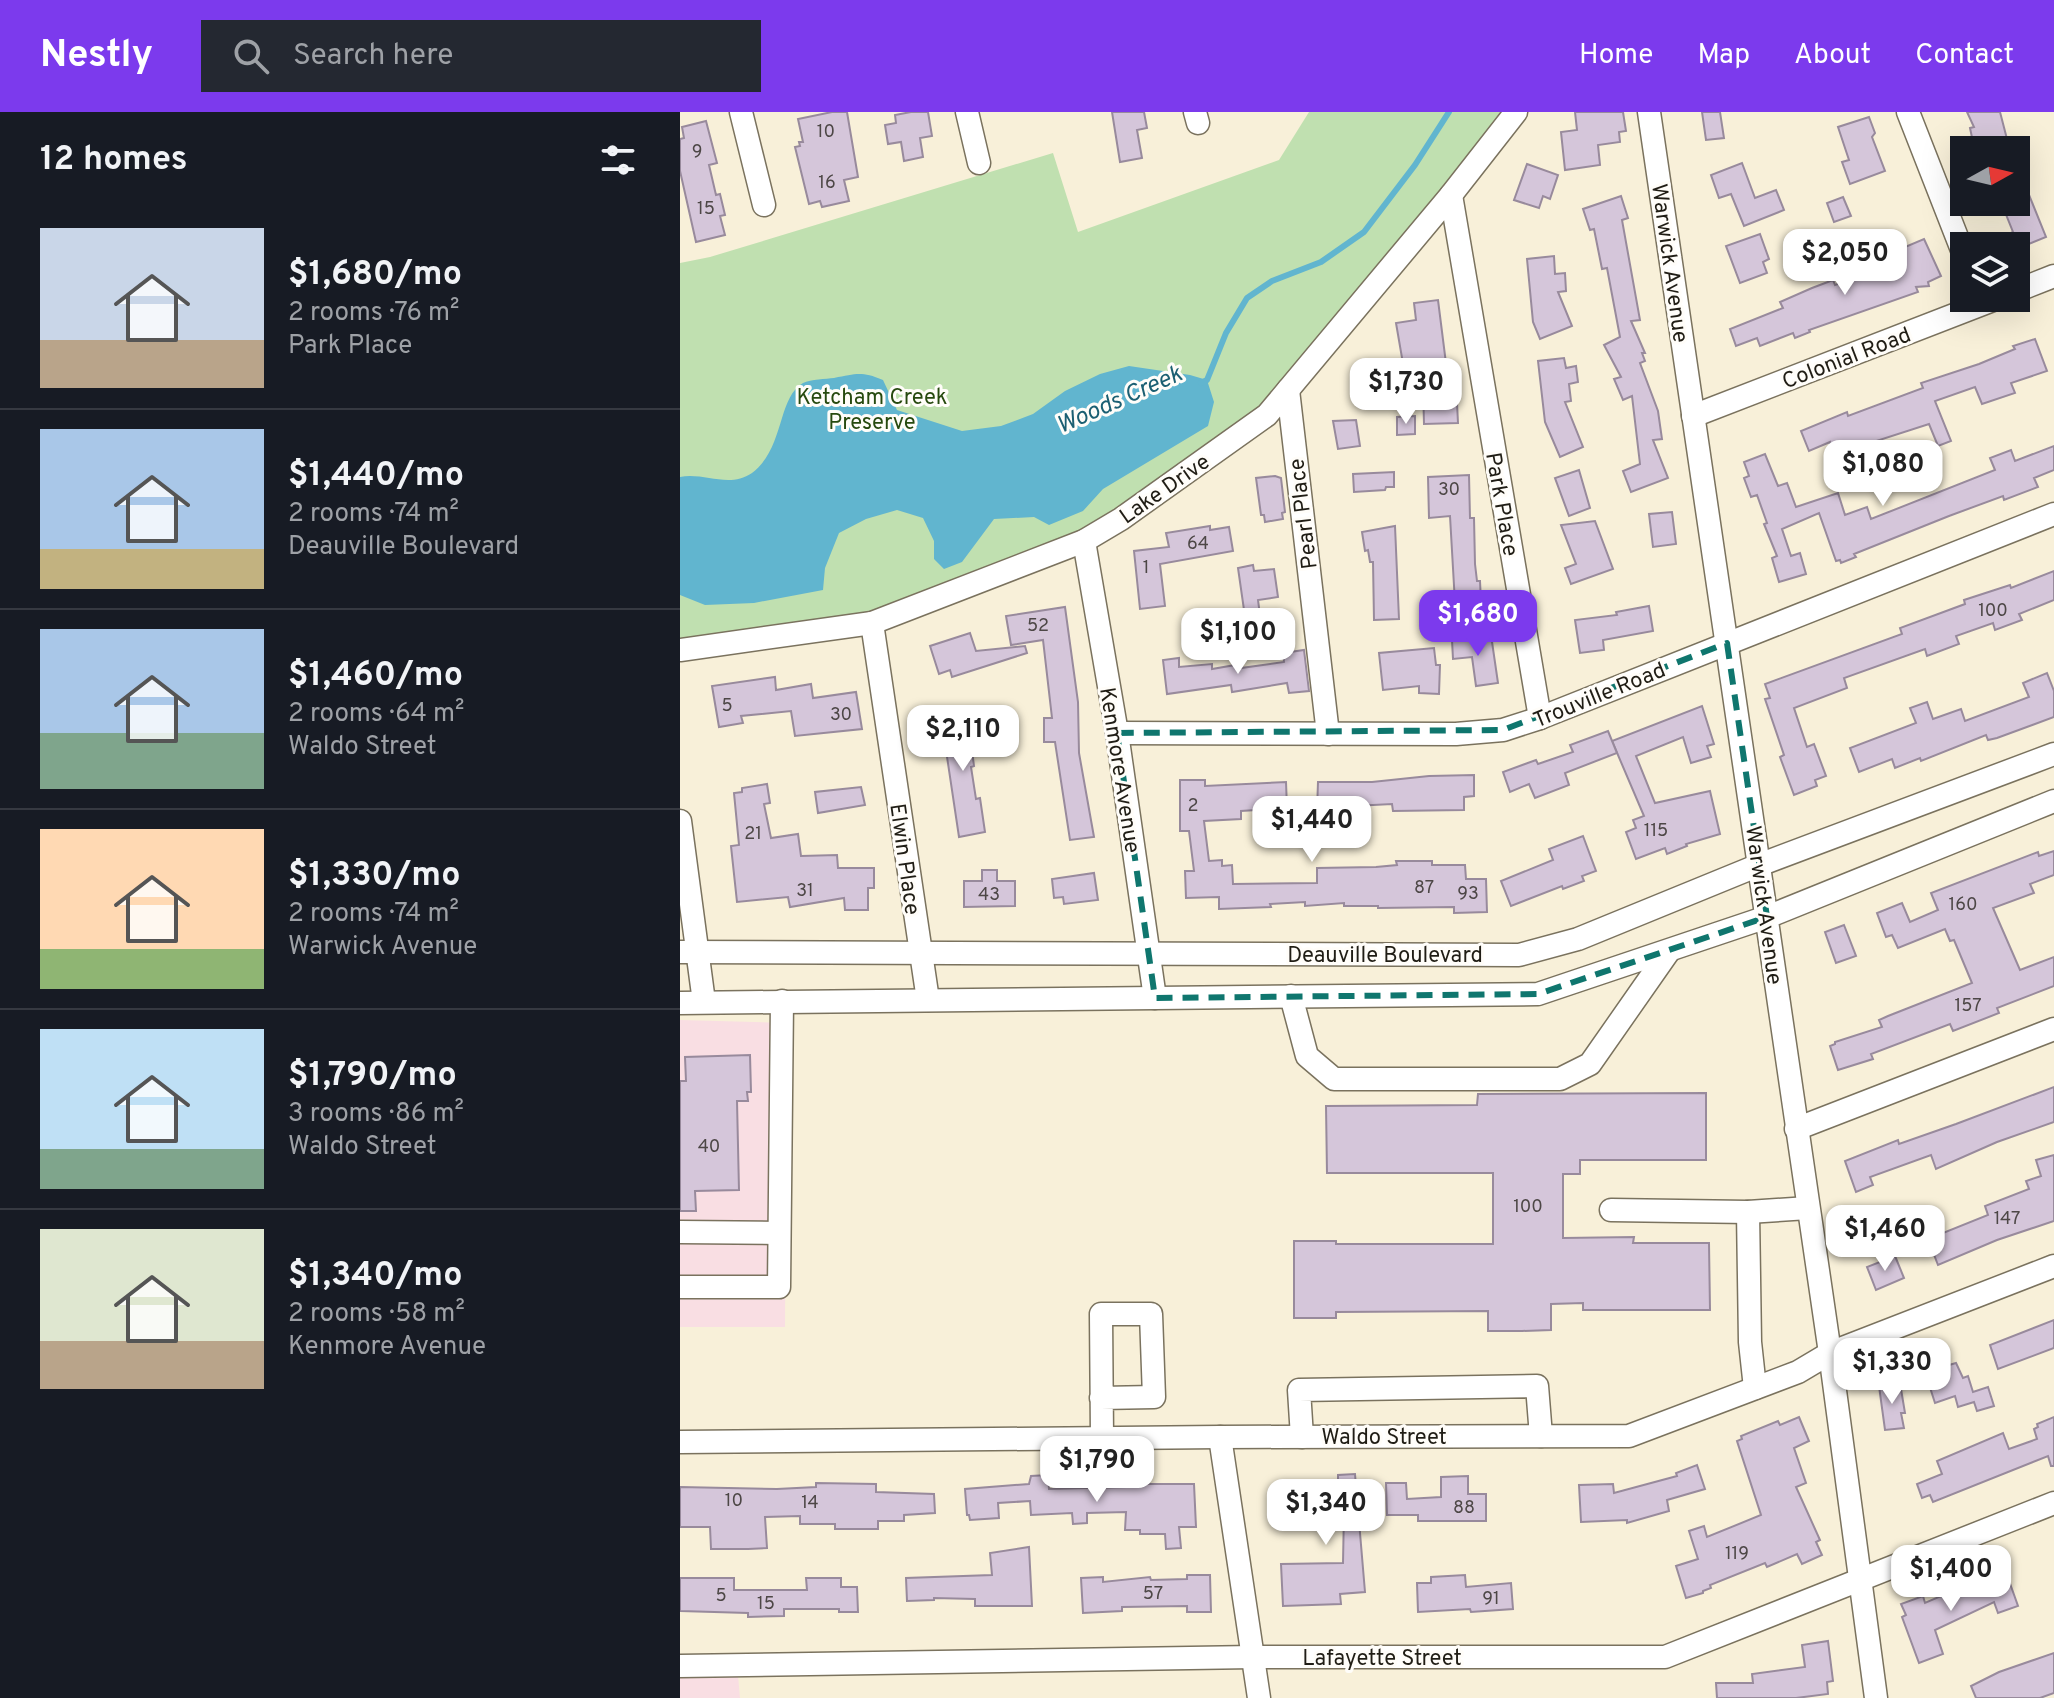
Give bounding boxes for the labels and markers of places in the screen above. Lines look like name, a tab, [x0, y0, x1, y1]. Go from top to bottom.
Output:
pin: $2,050	[1780, 229, 1910, 297]
pin: $1,730	[1341, 358, 1471, 426]
pin: $1,080	[1818, 440, 1948, 508]
pin: $1,680	[1413, 590, 1543, 658]
pin: $1,100	[1173, 608, 1303, 676]
pin: $2,110	[898, 705, 1028, 773]
pin: $1,440	[1247, 796, 1377, 864]
pin: $1,460	[1820, 1205, 1950, 1273]
pin: $1,330	[1827, 1338, 1957, 1406]
pin: $1,790	[1032, 1436, 1162, 1504]
pin: $1,340	[1261, 1479, 1391, 1547]
pin: $1,400	[1886, 1545, 2016, 1613]

